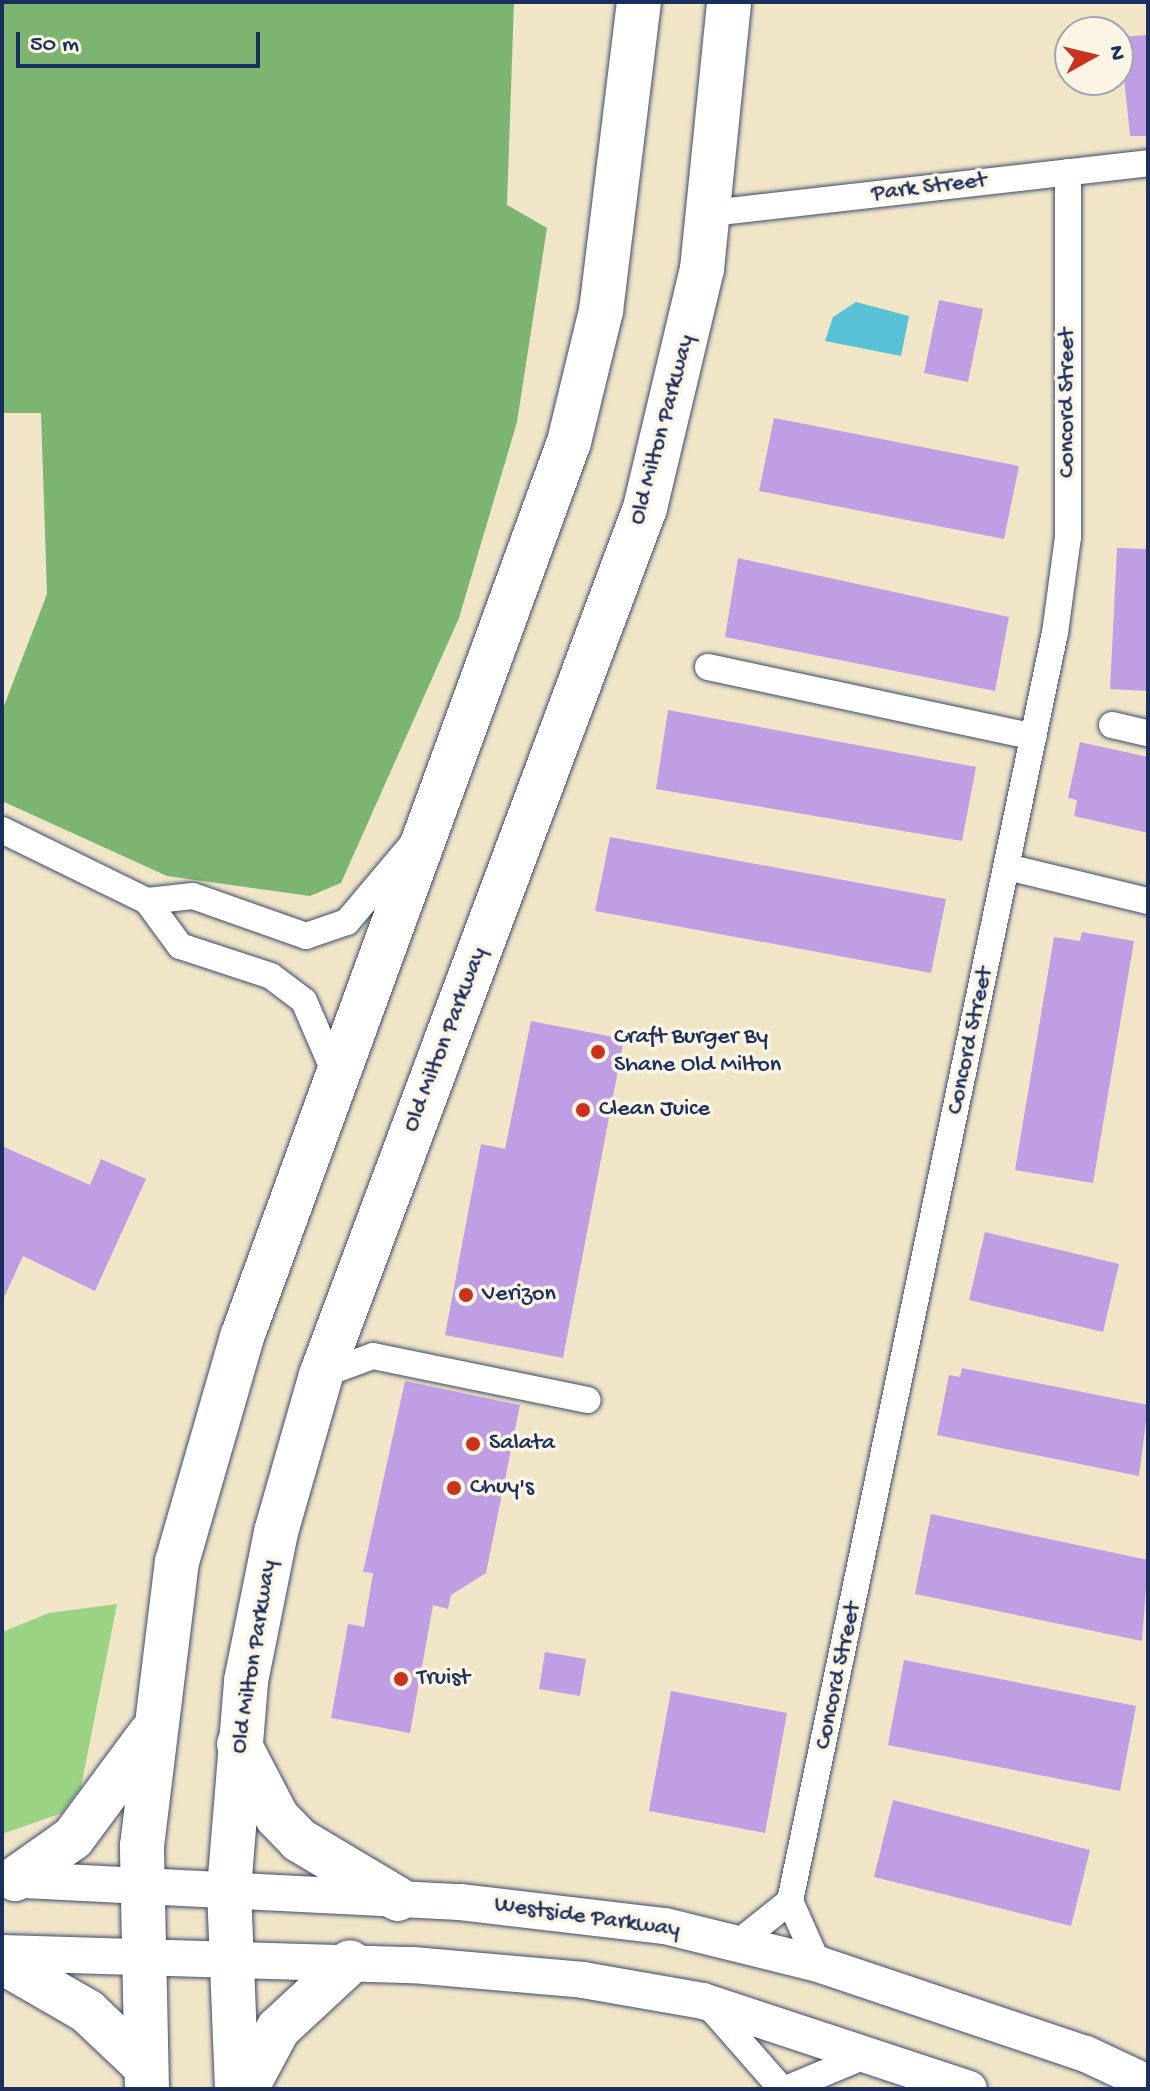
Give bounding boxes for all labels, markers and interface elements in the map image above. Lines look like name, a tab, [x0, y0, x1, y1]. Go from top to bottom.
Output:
scale bar	[20, 16, 264, 66]
north arrow	[1054, 16, 1134, 96]
text: 50 m	[30, 31, 79, 60]
text: N	[1102, 44, 1130, 62]
street label: Park Street	[870, 167, 988, 209]
street label: Concord Street	[1054, 328, 1082, 478]
street label: Old Milton Parkway	[624, 332, 702, 528]
street label: Old Milton Parkway	[398, 944, 494, 1136]
street label: Concord Street	[941, 965, 1001, 1117]
place label: Craft Burger By Shane Old Milton	[614, 1024, 781, 1080]
marker: Craft Burger By Shane Old Milton	[589, 1043, 607, 1061]
place label: Clean Juice	[599, 1096, 710, 1124]
marker: Clean Juice	[574, 1101, 592, 1119]
place label: Verizon	[482, 1281, 556, 1309]
marker: Verizon	[457, 1286, 475, 1304]
place label: Salata	[489, 1430, 555, 1458]
marker: Salata	[464, 1435, 482, 1453]
place label: Chuy's	[470, 1474, 534, 1502]
marker: Chuy's	[445, 1479, 463, 1497]
street label: Old Milton Parkway	[225, 1558, 285, 1756]
street label: Concord Street	[809, 1600, 869, 1752]
place label: Truist	[417, 1665, 470, 1693]
marker: Truist	[392, 1670, 410, 1688]
street label: Westside Parkway	[492, 1891, 682, 1945]

